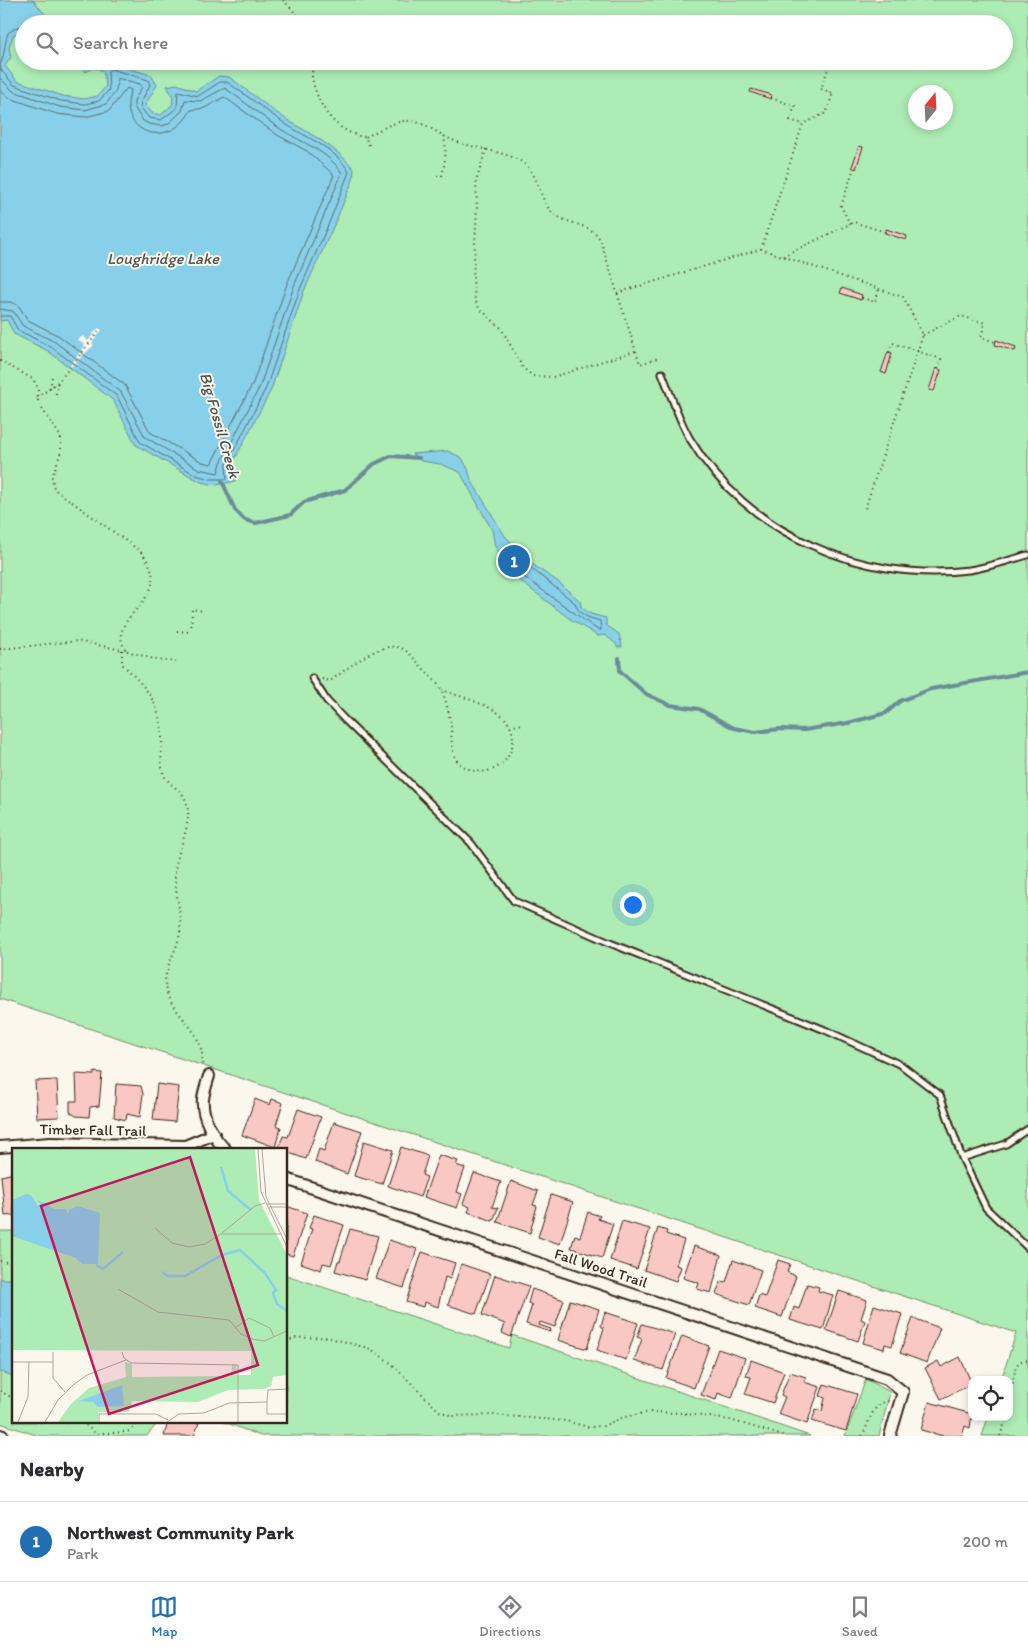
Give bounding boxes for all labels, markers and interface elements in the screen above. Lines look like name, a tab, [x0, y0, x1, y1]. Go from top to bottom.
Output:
search box	[15, 15, 1013, 70]
icon: search	[33, 29, 61, 57]
text: Search here	[73, 31, 168, 54]
north arrow	[908, 85, 953, 130]
water label: Loughridge Lake	[107, 249, 220, 268]
water label: Big Fossil Creek	[196, 370, 244, 481]
pin: 1	[498, 542, 530, 580]
your location	[620, 892, 646, 918]
street label: Timber Fall Trail	[39, 1120, 147, 1140]
inset map	[12, 1148, 288, 1424]
street label: Fall Wood Trail	[552, 1244, 650, 1292]
map controls	[968, 1376, 1013, 1421]
button: locate	[968, 1376, 1013, 1421]
text: Nearby	[20, 1456, 84, 1481]
text: Northwest Community Park	[67, 1521, 294, 1544]
text: 1	[32, 1532, 40, 1551]
text: 200 m	[963, 1532, 1008, 1551]
text: Park	[67, 1544, 98, 1563]
tab: Map	[150, 1593, 178, 1640]
tab: Directions	[479, 1593, 541, 1640]
tab: Saved	[842, 1593, 878, 1640]

